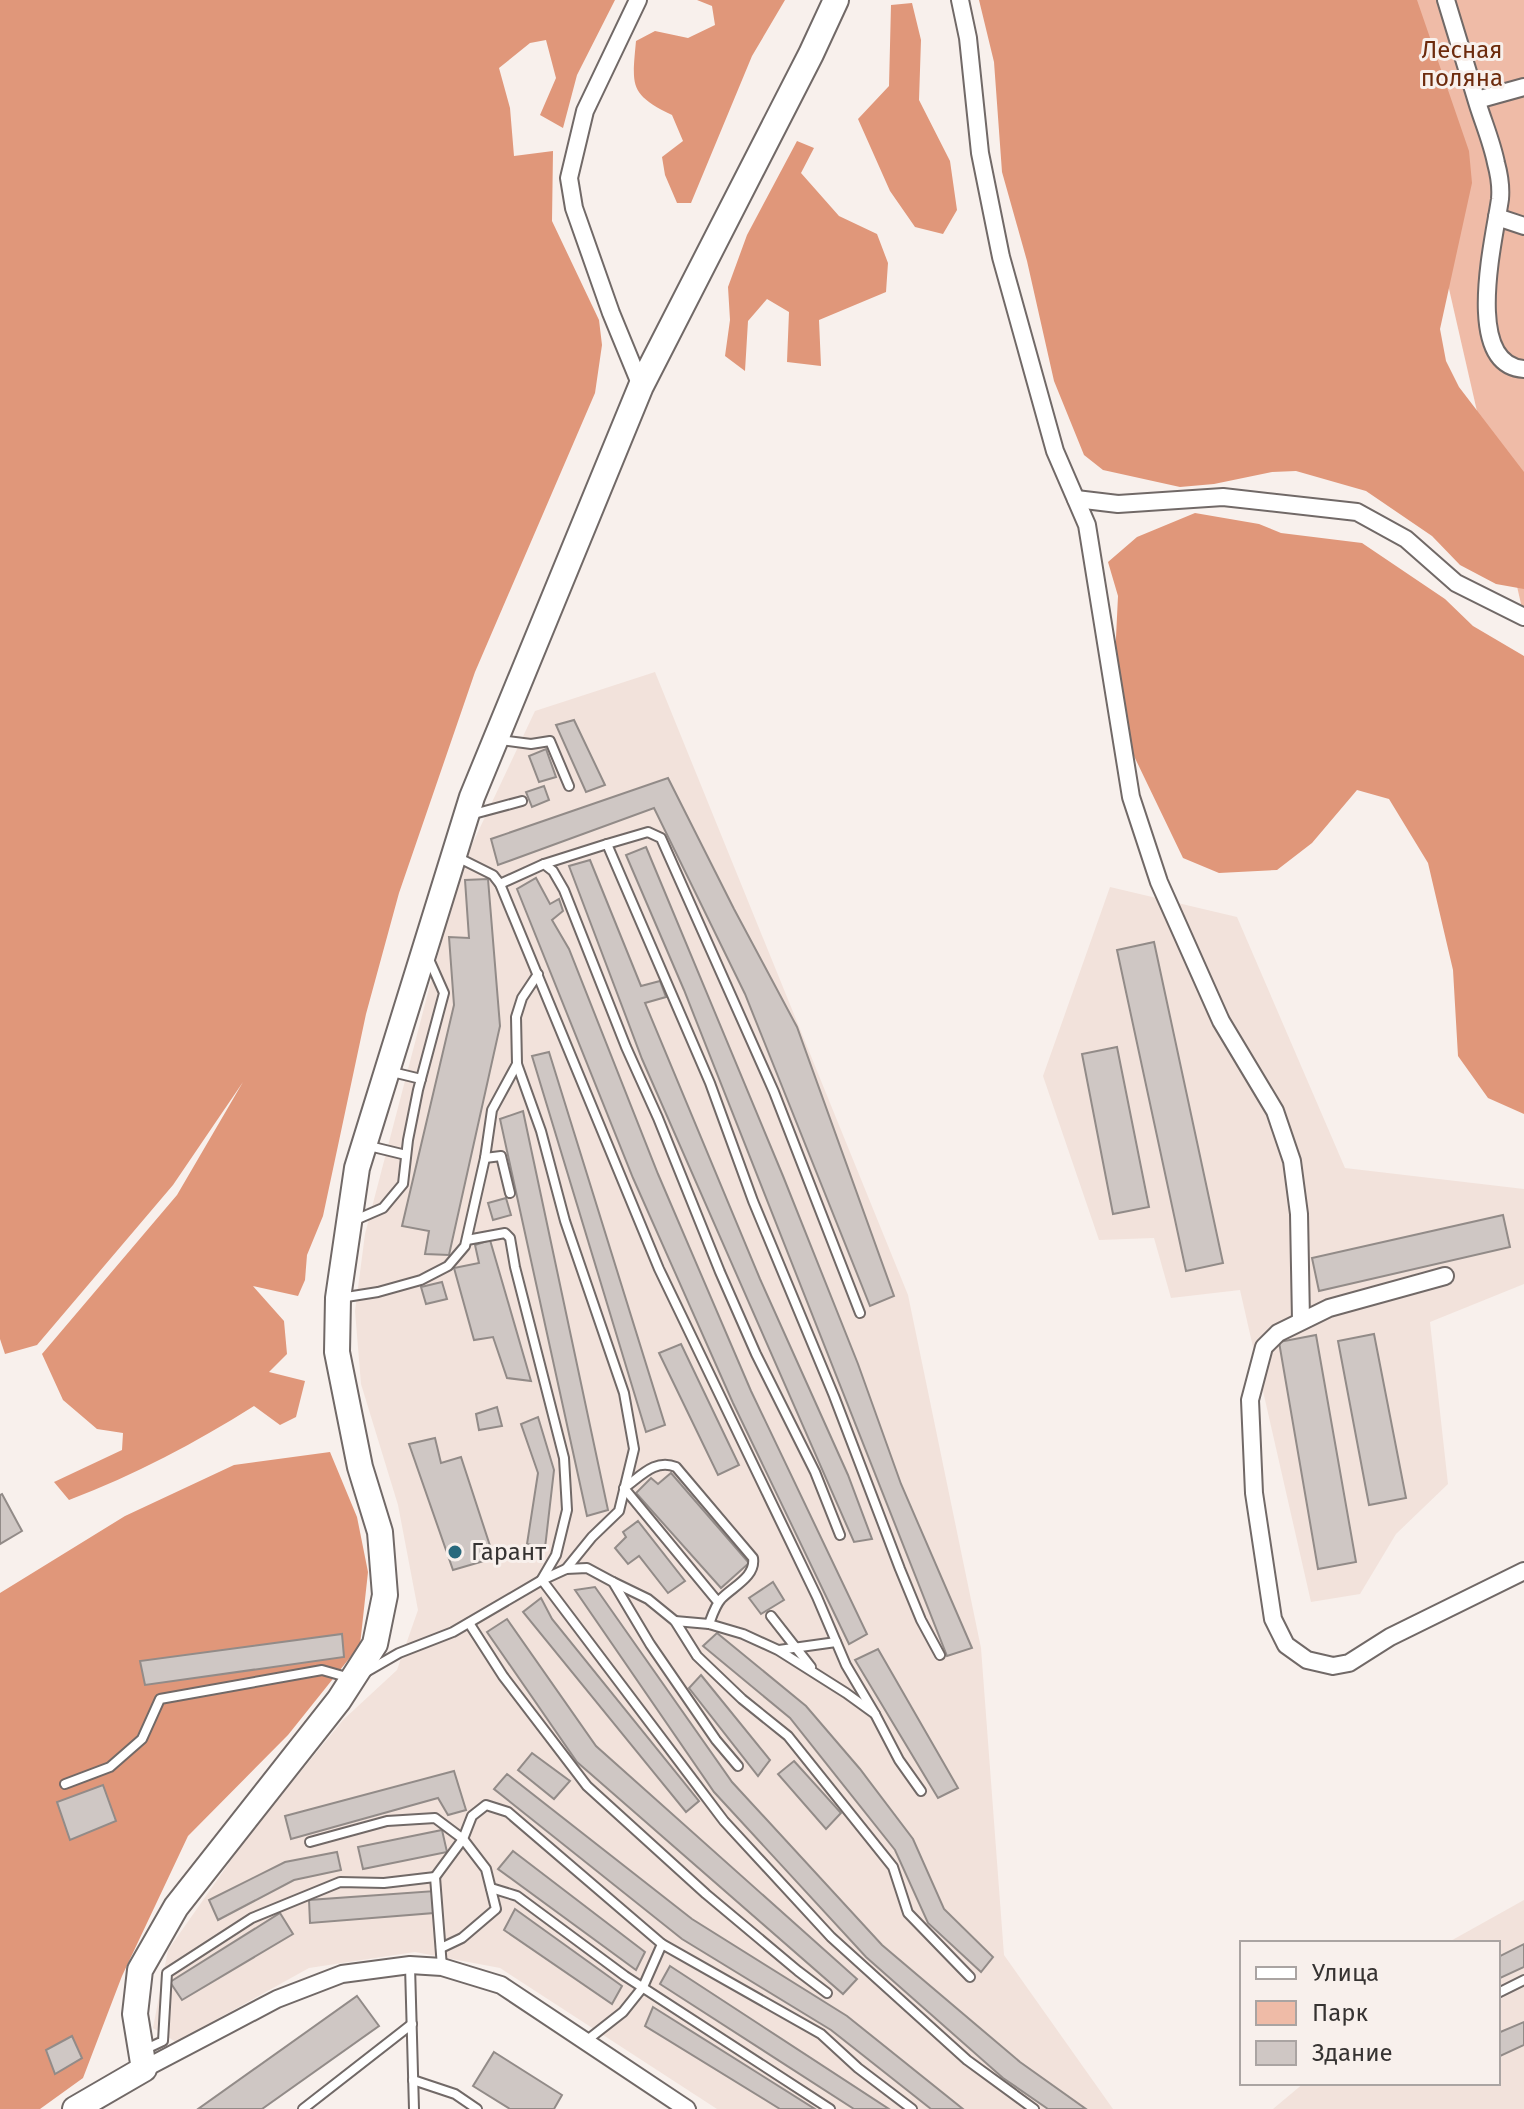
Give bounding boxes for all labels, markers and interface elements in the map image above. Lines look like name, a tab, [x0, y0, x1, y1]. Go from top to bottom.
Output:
park label: Лесная поляна	[1421, 36, 1503, 92]
place label: Гарант	[471, 1538, 546, 1566]
marker: Гарант	[446, 1543, 464, 1561]
legend	[1240, 1941, 1500, 2085]
text: Улица	[1312, 1959, 1379, 1987]
text: Парк	[1312, 1999, 1369, 2027]
text: Здание	[1312, 2039, 1393, 2067]

